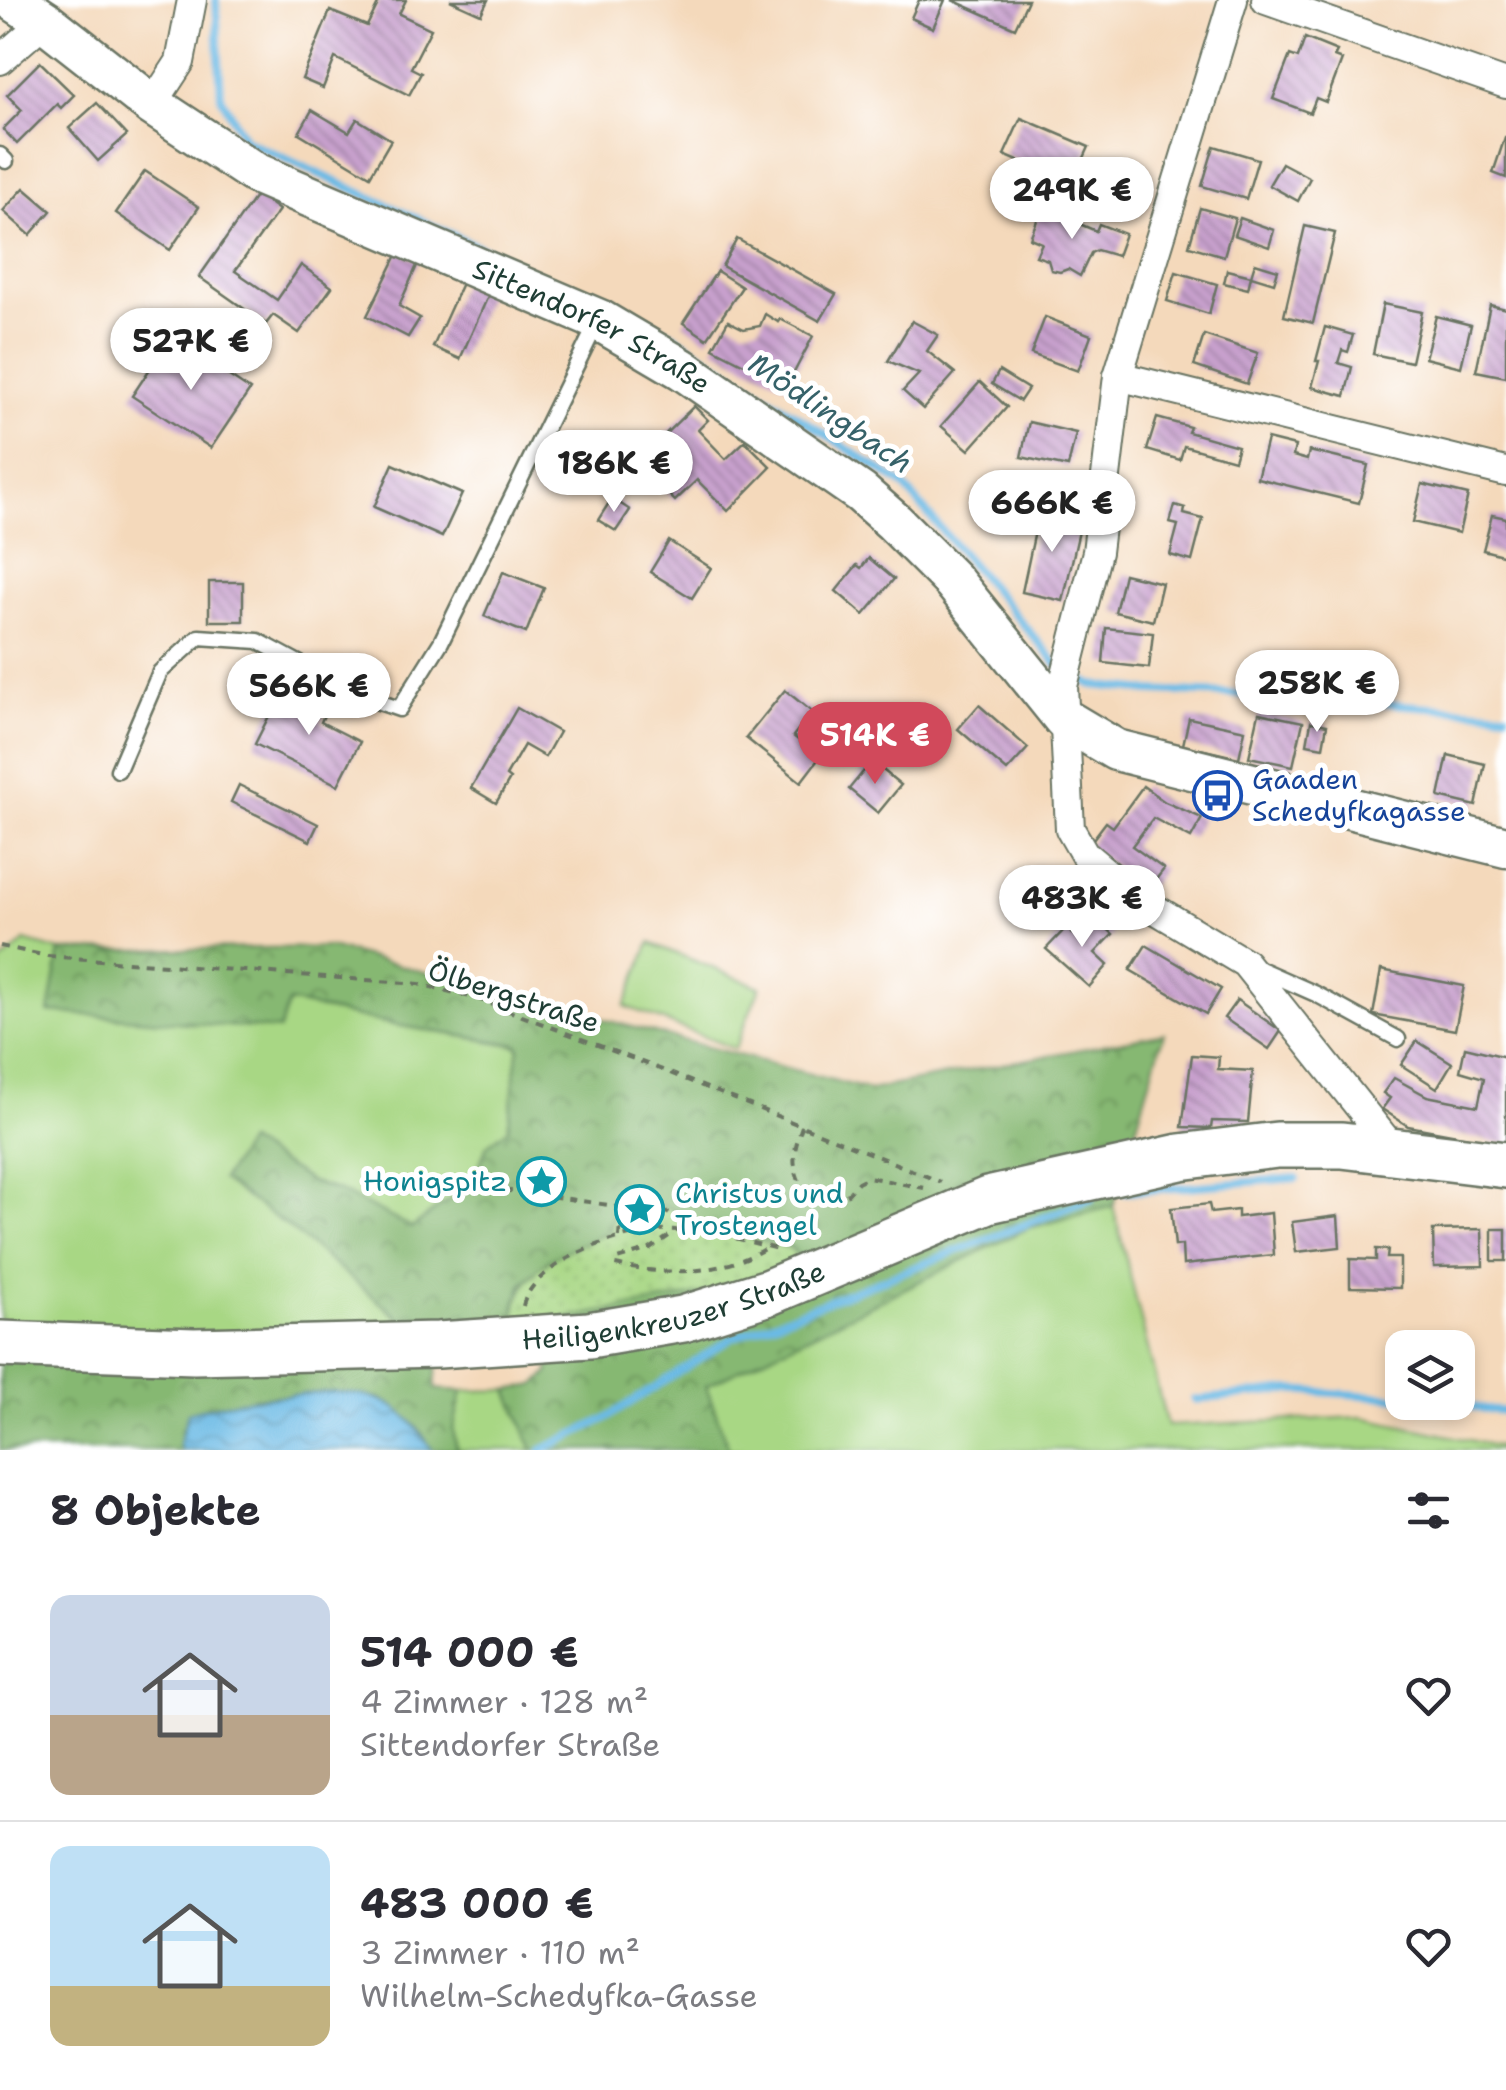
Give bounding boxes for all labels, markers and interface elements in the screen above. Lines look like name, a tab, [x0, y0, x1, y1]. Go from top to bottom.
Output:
pin: 249K €	[991, 157, 1153, 242]
text: 249K €	[1012, 168, 1132, 211]
street label: Sittendorfer Straße	[467, 249, 719, 402]
pin: 527K €	[110, 308, 272, 393]
text: 527K €	[132, 319, 250, 362]
water label: Mödlingbach	[741, 343, 921, 483]
pin: 186K €	[533, 430, 695, 515]
text: 186K €	[557, 441, 671, 484]
pin: 666K €	[971, 470, 1133, 555]
text: 666K €	[991, 481, 1113, 524]
pin: 258K €	[1236, 650, 1398, 735]
pin: 566K €	[228, 653, 390, 738]
text: 258K €	[1257, 661, 1377, 704]
text: 566K €	[249, 664, 369, 707]
pin: 514K €	[794, 702, 956, 787]
text: 514K €	[820, 713, 930, 756]
place label: Gaaden Schedyfkagasse	[1252, 760, 1466, 830]
bus stop icon: Gaaden Schedyfkagasse	[1191, 769, 1243, 821]
pin: 483K €	[1001, 865, 1163, 950]
text: 483K €	[1021, 876, 1143, 919]
street label: Ölbergstraße	[423, 950, 605, 1042]
place icon: Honigspitz	[516, 1155, 568, 1207]
place label: Honigspitz	[363, 1162, 507, 1200]
place label: Christus und Trostengel	[675, 1174, 844, 1244]
place icon: Christus und Trostengel	[614, 1183, 666, 1235]
street label: Heiligenkreuzer Straße	[521, 1252, 831, 1358]
map controls	[1385, 1330, 1475, 1420]
button: layers	[1385, 1330, 1475, 1420]
text: 8 Objekte	[50, 1482, 261, 1538]
icon: filters	[1401, 1483, 1456, 1538]
text: 514 000 €	[360, 1624, 579, 1680]
icon: home	[130, 1635, 250, 1755]
icon: heart	[1401, 1668, 1456, 1723]
text: 4 Zimmer · 128 m²	[360, 1680, 648, 1723]
text: Sittendorfer Straße	[360, 1723, 660, 1766]
text: 483 000 €	[360, 1875, 594, 1931]
icon: home	[130, 1886, 250, 2006]
icon: heart	[1401, 1919, 1456, 1974]
text: 3 Zimmer · 110 m²	[360, 1931, 640, 1974]
text: Wilhelm-Schedyfka-Gasse	[360, 1974, 758, 2017]

